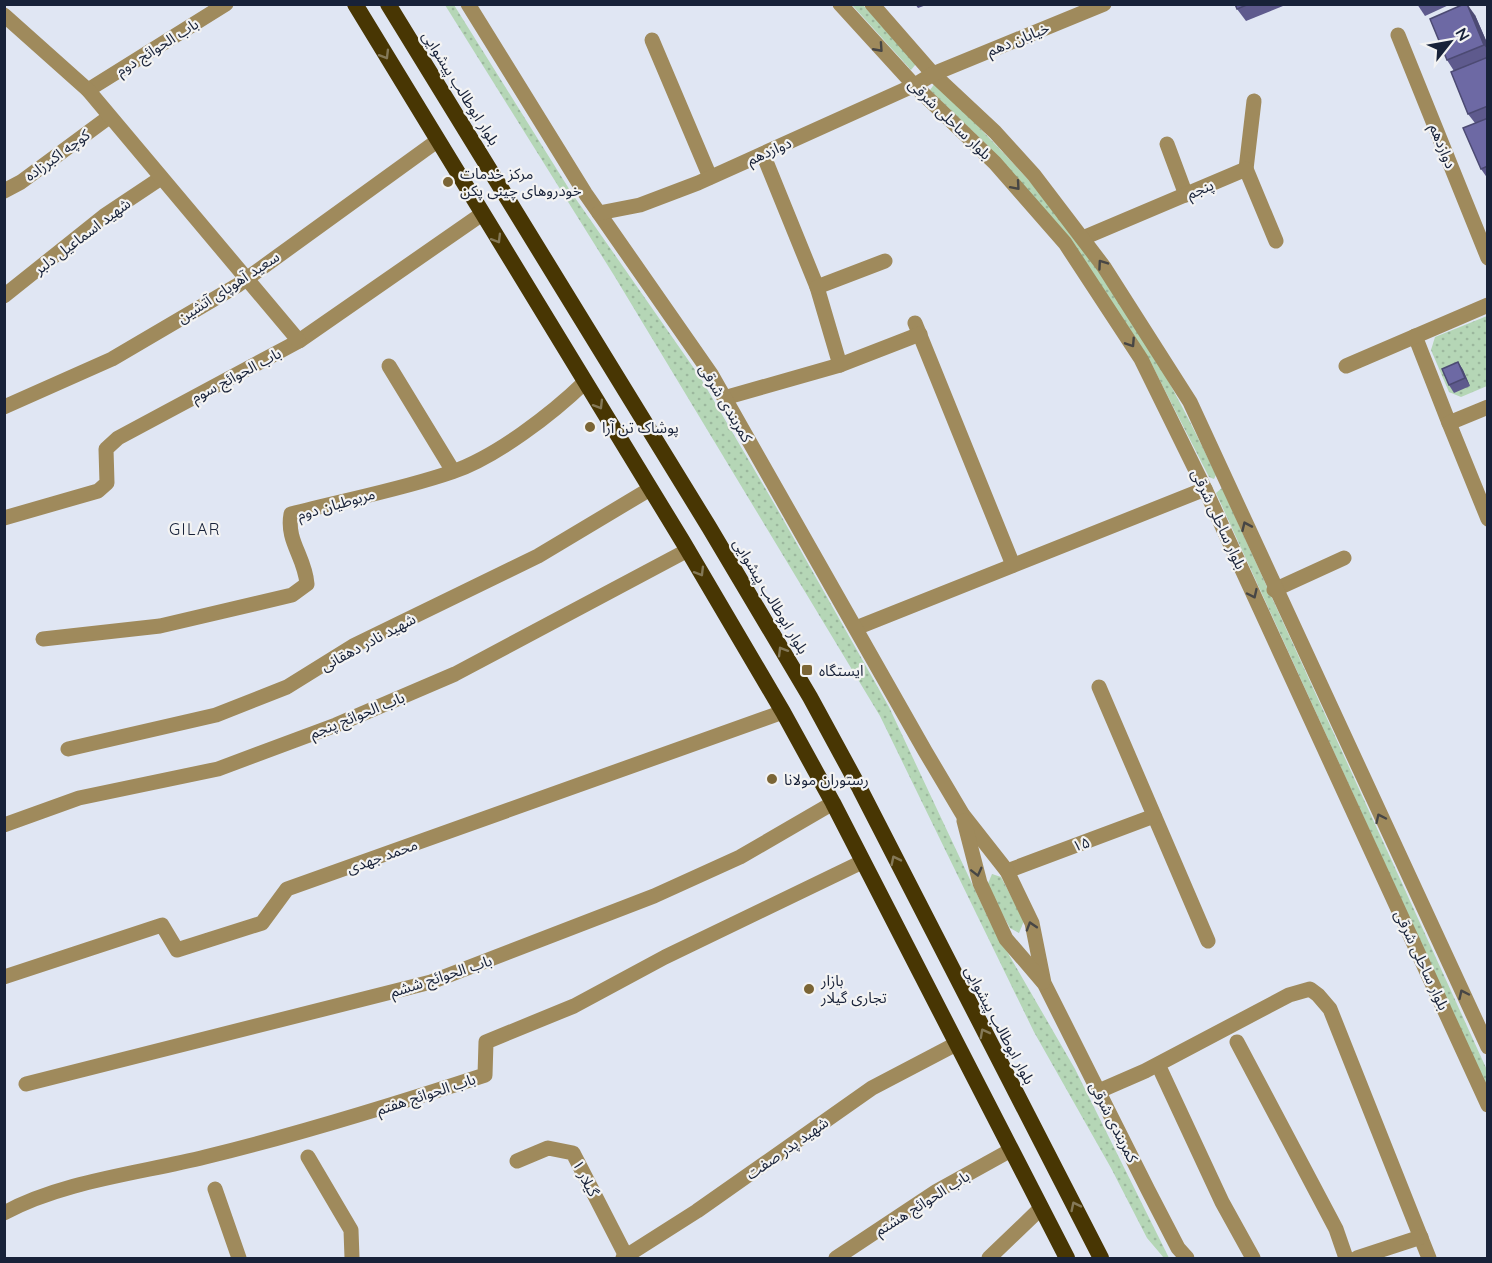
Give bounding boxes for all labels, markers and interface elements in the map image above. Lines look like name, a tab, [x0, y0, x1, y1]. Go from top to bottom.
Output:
north arrow	[1420, 12, 1480, 72]
street label: باب الحوائج دوم	[112, 14, 204, 83]
street label: خیابان دهم	[984, 18, 1053, 62]
text: N	[1451, 24, 1474, 44]
street label: بلوار ابوطالب پیشوایی	[417, 27, 504, 149]
one-way arrow	[872, 41, 883, 51]
one-way arrow	[378, 49, 390, 59]
street label: بلوار ساحلی شرقی	[904, 75, 996, 163]
street label: دوازدهم	[1424, 121, 1461, 172]
street label: کوچه اکبرزاده	[21, 124, 95, 186]
street label: دوازدهم	[744, 133, 795, 171]
place label: مرکز خدمات خودروهای چینی پکن	[460, 164, 582, 201]
marker: مرکز خدمات خودروهای چینی پکن	[441, 175, 455, 189]
street label: پنجم	[1184, 175, 1217, 205]
one-way arrow	[1008, 180, 1019, 191]
street label: شهید اسماعیل دلبر	[29, 193, 134, 279]
one-way arrow	[490, 233, 502, 243]
street label: سعید آهوپای آتشین	[173, 247, 284, 328]
one-way arrow	[1098, 260, 1109, 271]
one-way arrow	[1124, 336, 1135, 347]
street label: باب الحوائج سوم	[188, 343, 286, 409]
street label: کمربندی شرقی	[695, 360, 757, 446]
one-way arrow	[592, 399, 604, 409]
place label: پوشاک تن آرا	[602, 418, 679, 438]
marker: پوشاک تن آرا	[583, 420, 597, 434]
street label: بلوار ساحلی شرقی	[1187, 466, 1251, 572]
street label: مربوطیان دوم	[295, 484, 378, 526]
district label: GILAR	[169, 519, 221, 539]
one-way arrow	[1241, 522, 1253, 533]
street label: بلوار ابوطالب پیشوایی	[728, 535, 813, 658]
one-way arrow	[693, 566, 705, 576]
one-way arrow	[1246, 587, 1258, 598]
street label: شهید نادر دهقانی	[317, 609, 419, 675]
one-way arrow	[778, 647, 790, 657]
place label: ایستگاه	[819, 661, 863, 680]
marker: ایستگاه	[800, 663, 814, 677]
street label: باب الحوائج پنجم	[307, 687, 408, 745]
place label: رستوران مولانا	[784, 770, 869, 789]
marker: رستوران مولانا	[765, 772, 779, 786]
one-way arrow	[1376, 813, 1388, 824]
street label: ۱۵	[1070, 832, 1092, 856]
street label: محمد جهدی	[344, 834, 420, 878]
one-way arrow	[890, 856, 902, 867]
one-way arrow	[969, 866, 982, 876]
street label: بلوار ساحلی شرقی	[1390, 907, 1454, 1013]
one-way arrow	[1026, 921, 1038, 932]
street label: باب الحوائج ششم	[388, 951, 495, 1004]
street label: بلوار ابوطالب پیشوایی	[960, 963, 1039, 1088]
place label: بازار تجاری گیلار	[820, 971, 887, 1007]
marker: بازار تجاری گیلار	[802, 982, 816, 996]
one-way arrow	[1458, 990, 1470, 1001]
one-way arrow	[980, 1028, 992, 1039]
street label: باب الحوائج هفتم	[374, 1069, 479, 1122]
street label: کمربندی شرقی	[1086, 1078, 1143, 1166]
street label: شهید پدر صفت	[742, 1112, 833, 1184]
street label: گیلار ۱	[569, 1156, 604, 1200]
street label: باب الحوائج هشتم	[871, 1166, 975, 1242]
one-way arrow	[1070, 1201, 1082, 1212]

